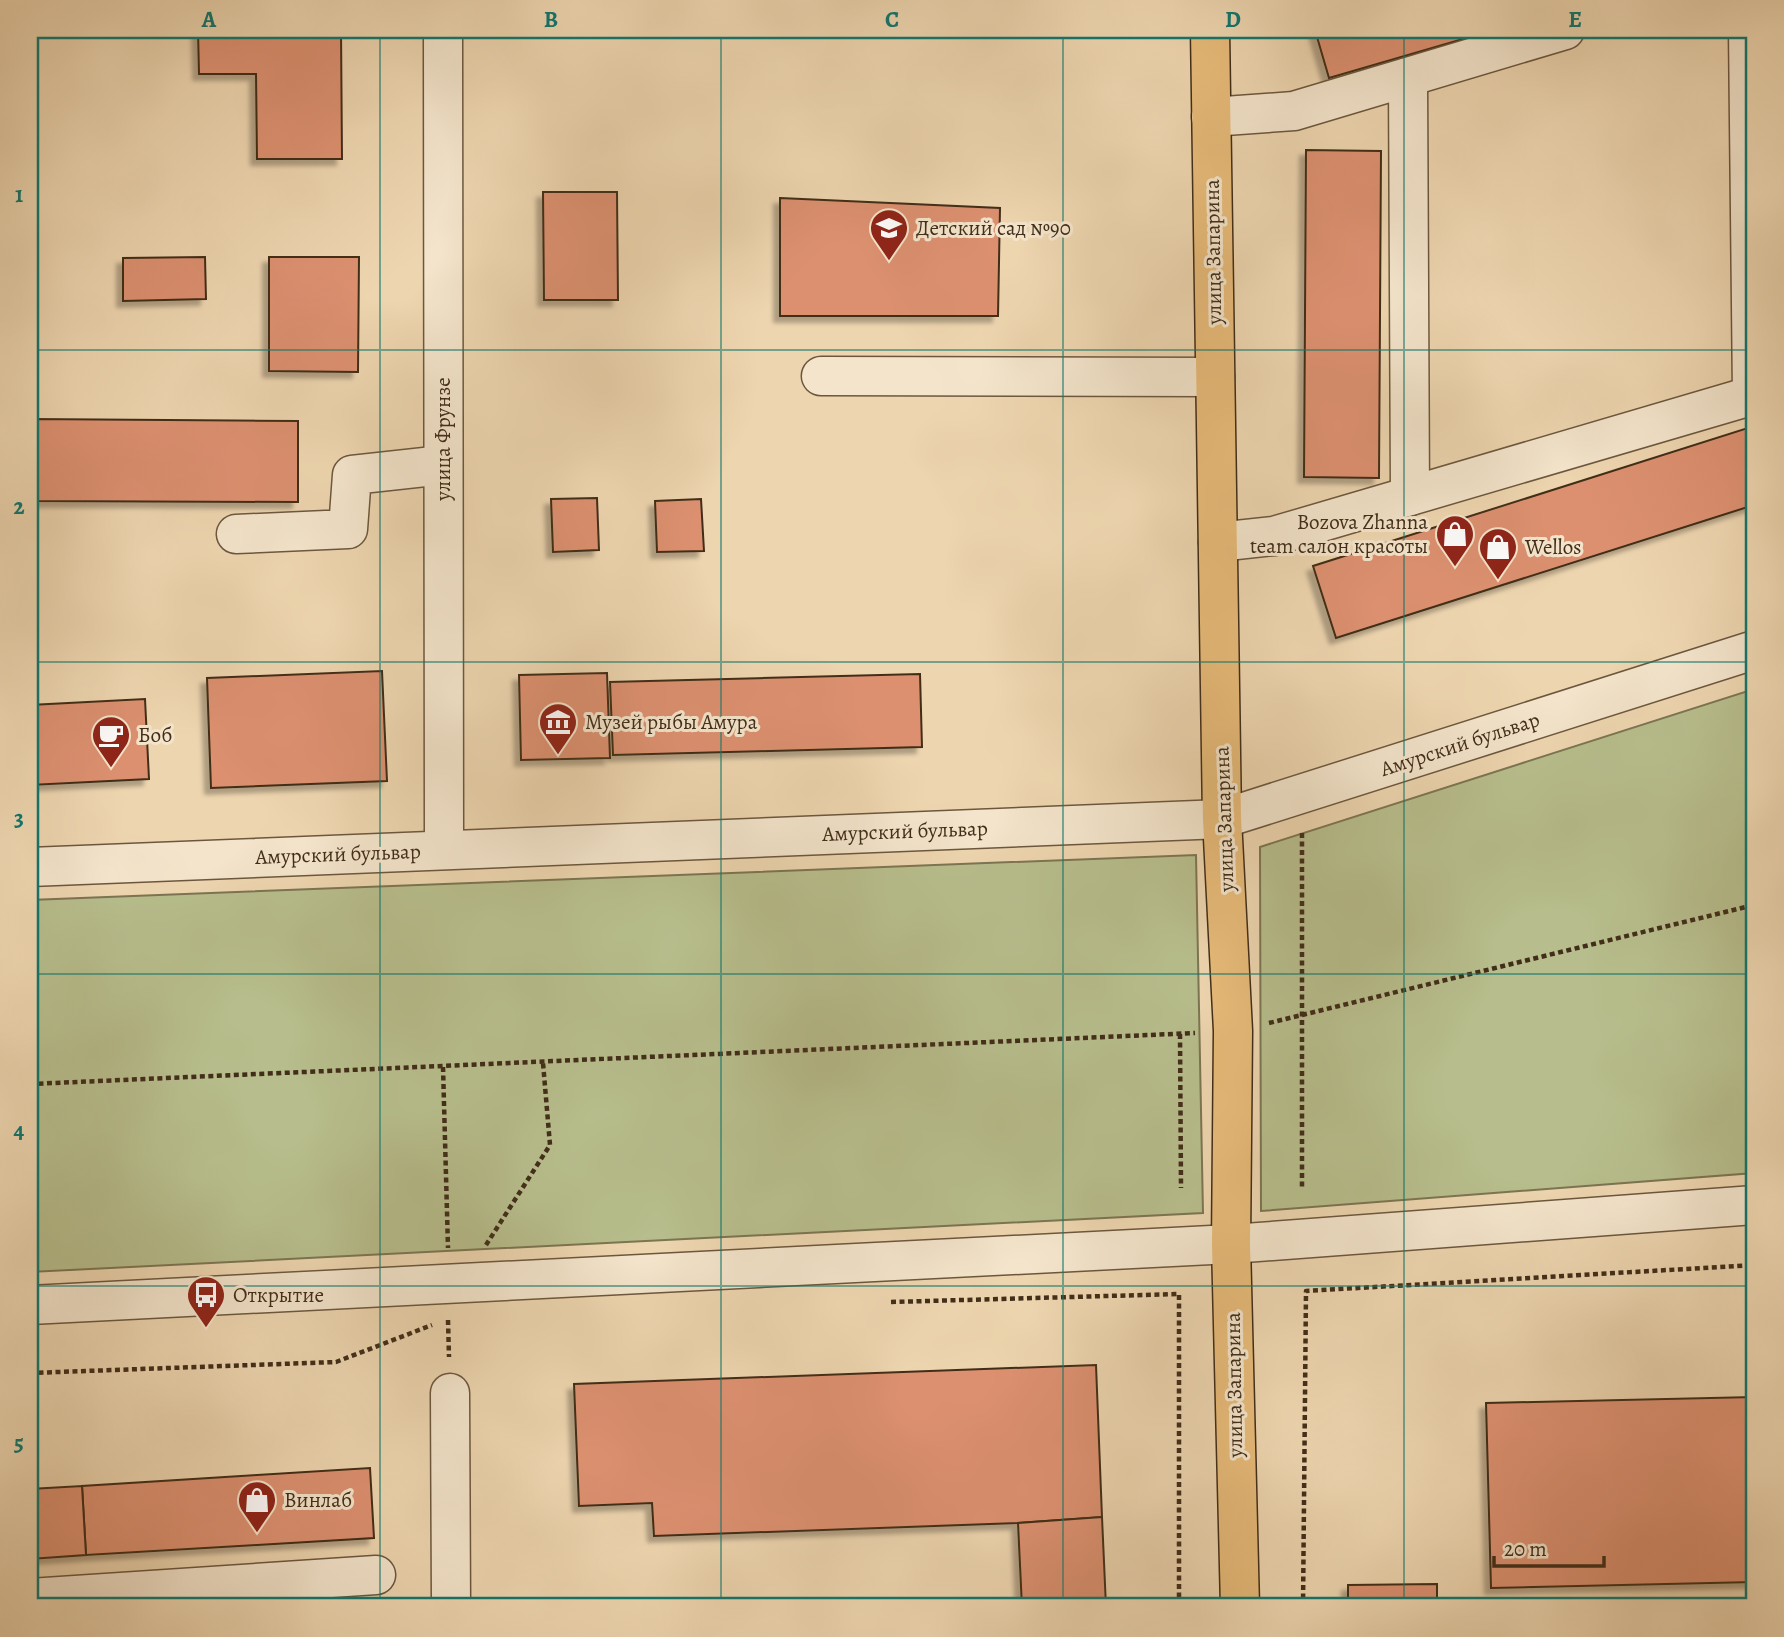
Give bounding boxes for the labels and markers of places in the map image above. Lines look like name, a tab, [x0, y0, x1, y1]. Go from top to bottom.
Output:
school or university icon: Детский сад №90	[868, 207, 910, 262]
place label: Детский сад №90	[916, 214, 1071, 242]
place label: Bozova Zhanna team салон красоты	[1250, 508, 1428, 560]
shop icon: Bozova Zhanna team салон красоты	[1434, 513, 1476, 568]
shop icon: Wellos	[1477, 526, 1519, 581]
place label: Wellos	[1524, 533, 1582, 561]
museum icon: Музей рыбы Амура	[537, 701, 579, 756]
place label: Музей рыбы Амура	[585, 708, 758, 736]
cafe icon: Боб	[90, 714, 132, 769]
place label: Боб	[138, 721, 172, 749]
bus stop icon: Открытие	[185, 1274, 227, 1329]
place label: Открытие	[233, 1281, 324, 1309]
shop icon: Винлаб	[236, 1479, 278, 1534]
place label: Винлаб	[284, 1486, 352, 1514]

